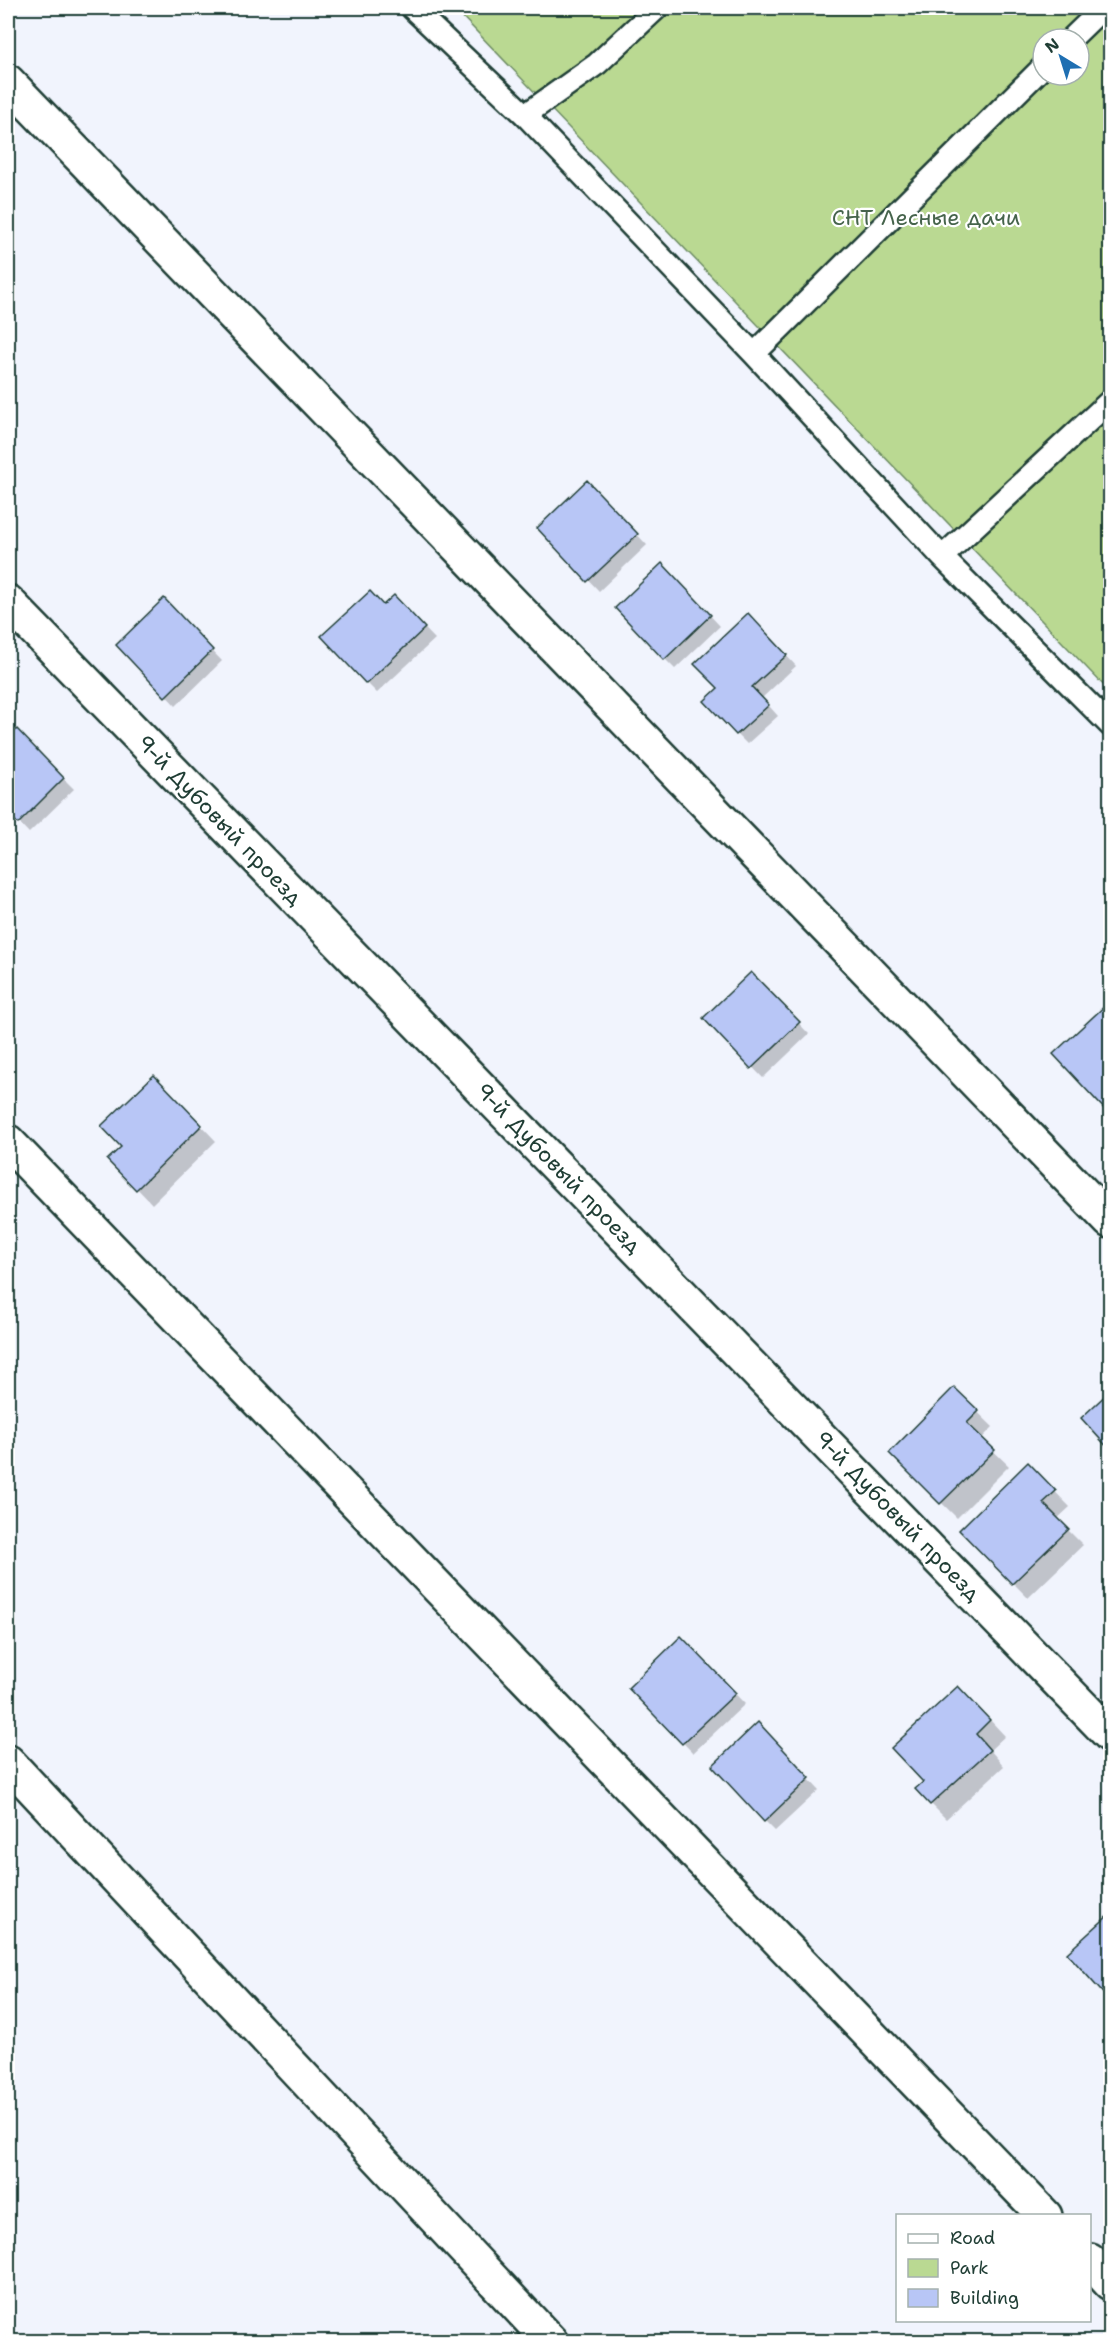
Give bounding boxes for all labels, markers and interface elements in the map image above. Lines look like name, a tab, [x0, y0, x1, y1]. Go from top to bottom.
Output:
north arrow	[1031, 27, 1091, 87]
text: N	[1041, 33, 1064, 58]
park label: СНТ Лесные дачи	[832, 203, 1020, 232]
street label: 9-й Дубовый проезд	[131, 728, 309, 912]
street label: 9-й Дубовый проезд	[470, 1076, 648, 1260]
street label: 9-й Дубовый проезд	[809, 1424, 987, 1608]
legend	[896, 2214, 1091, 2322]
text: Road	[950, 2226, 995, 2250]
text: Park	[950, 2256, 989, 2280]
text: Building	[950, 2286, 1019, 2310]

